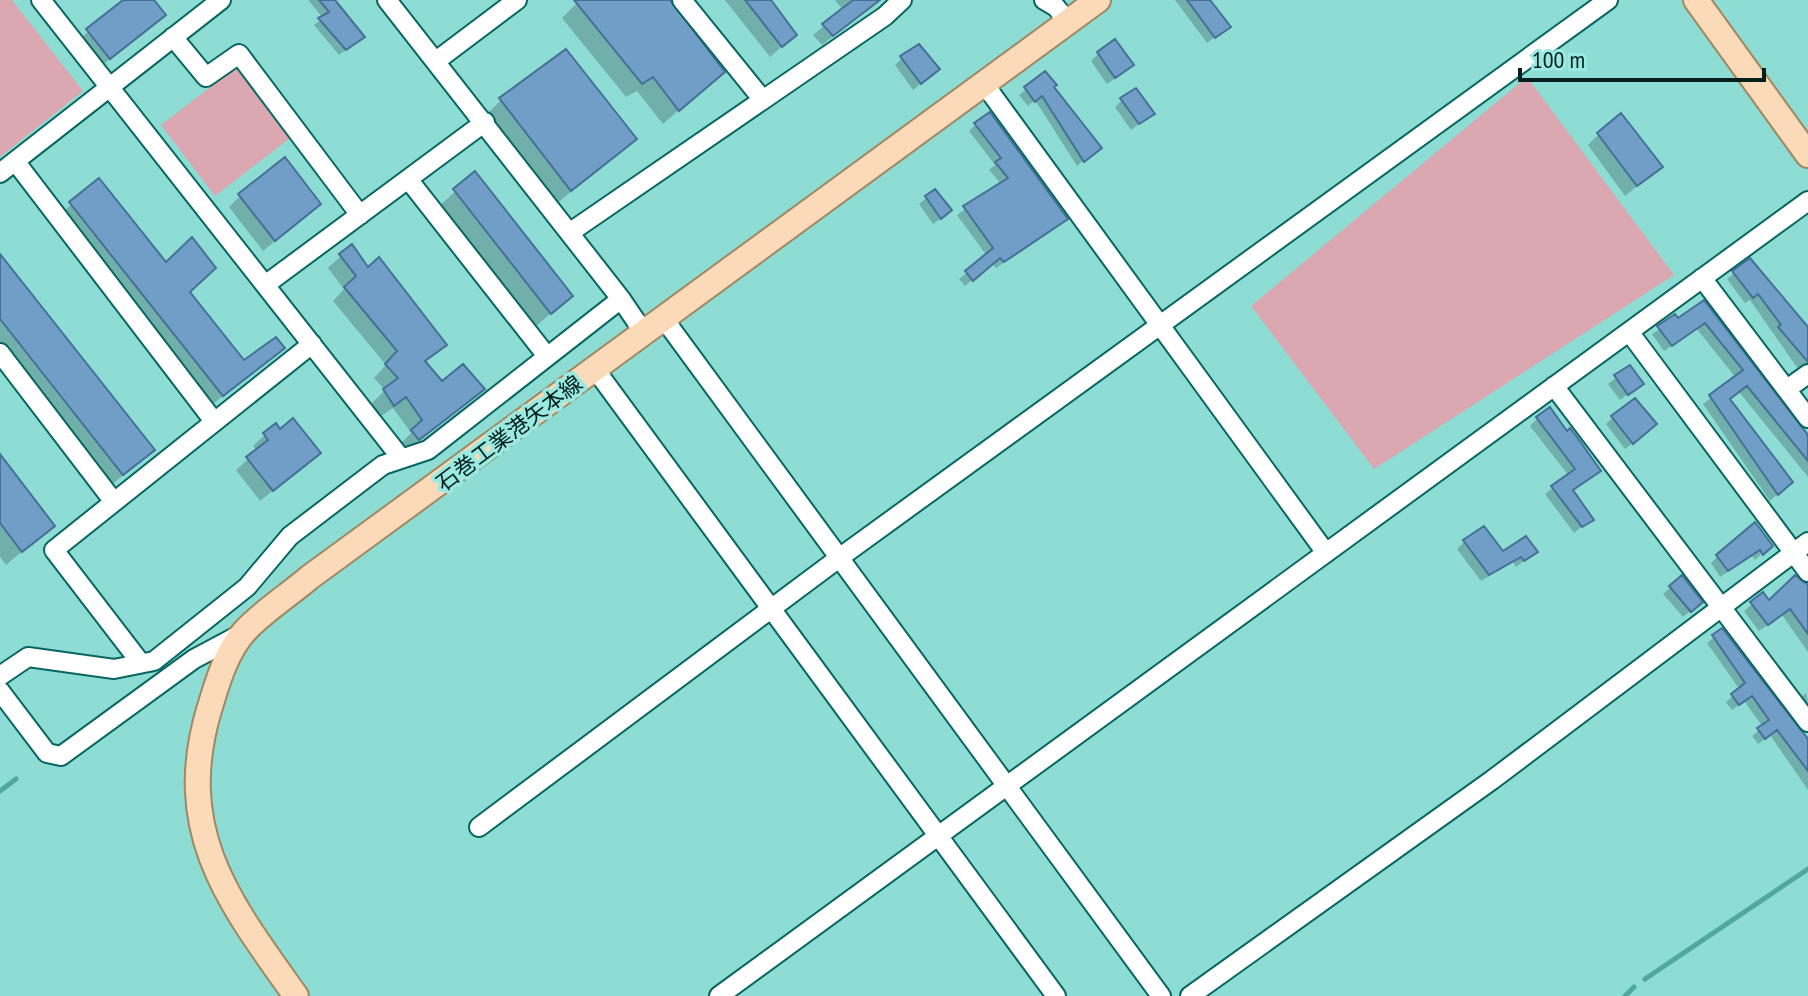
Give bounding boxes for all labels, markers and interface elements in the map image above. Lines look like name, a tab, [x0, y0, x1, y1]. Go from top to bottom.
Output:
scale bar	[1520, 32, 1764, 82]
text: 100 m	[1532, 44, 1585, 75]
street label: 石巻工業港矢本線	[430, 369, 588, 497]

